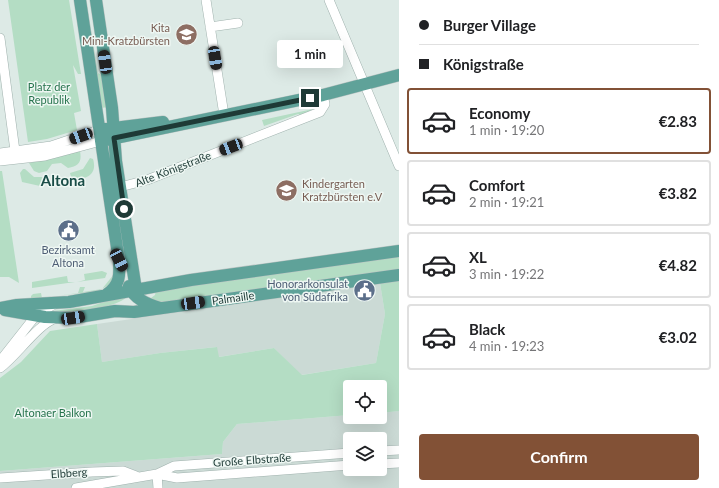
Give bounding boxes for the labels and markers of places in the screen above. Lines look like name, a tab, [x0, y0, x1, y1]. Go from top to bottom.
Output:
place label: Kita Mini-Kratzbürsten	[82, 21, 170, 47]
school or university icon: Kita Mini-Kratzbürsten	[173, 21, 199, 47]
school or university icon: Kindergarten Kratzbürsten e.V	[273, 177, 299, 203]
place label: Kindergarten Kratzbürsten e.V	[302, 177, 383, 203]
public building icon: Bezirksamt Altona	[55, 217, 81, 243]
place label: Bezirksamt Altona	[41, 243, 95, 269]
place label: Honorarkonsulat von Südafrika	[267, 277, 348, 303]
public building icon: Honorarkonsulat von Südafrika	[351, 277, 377, 303]

